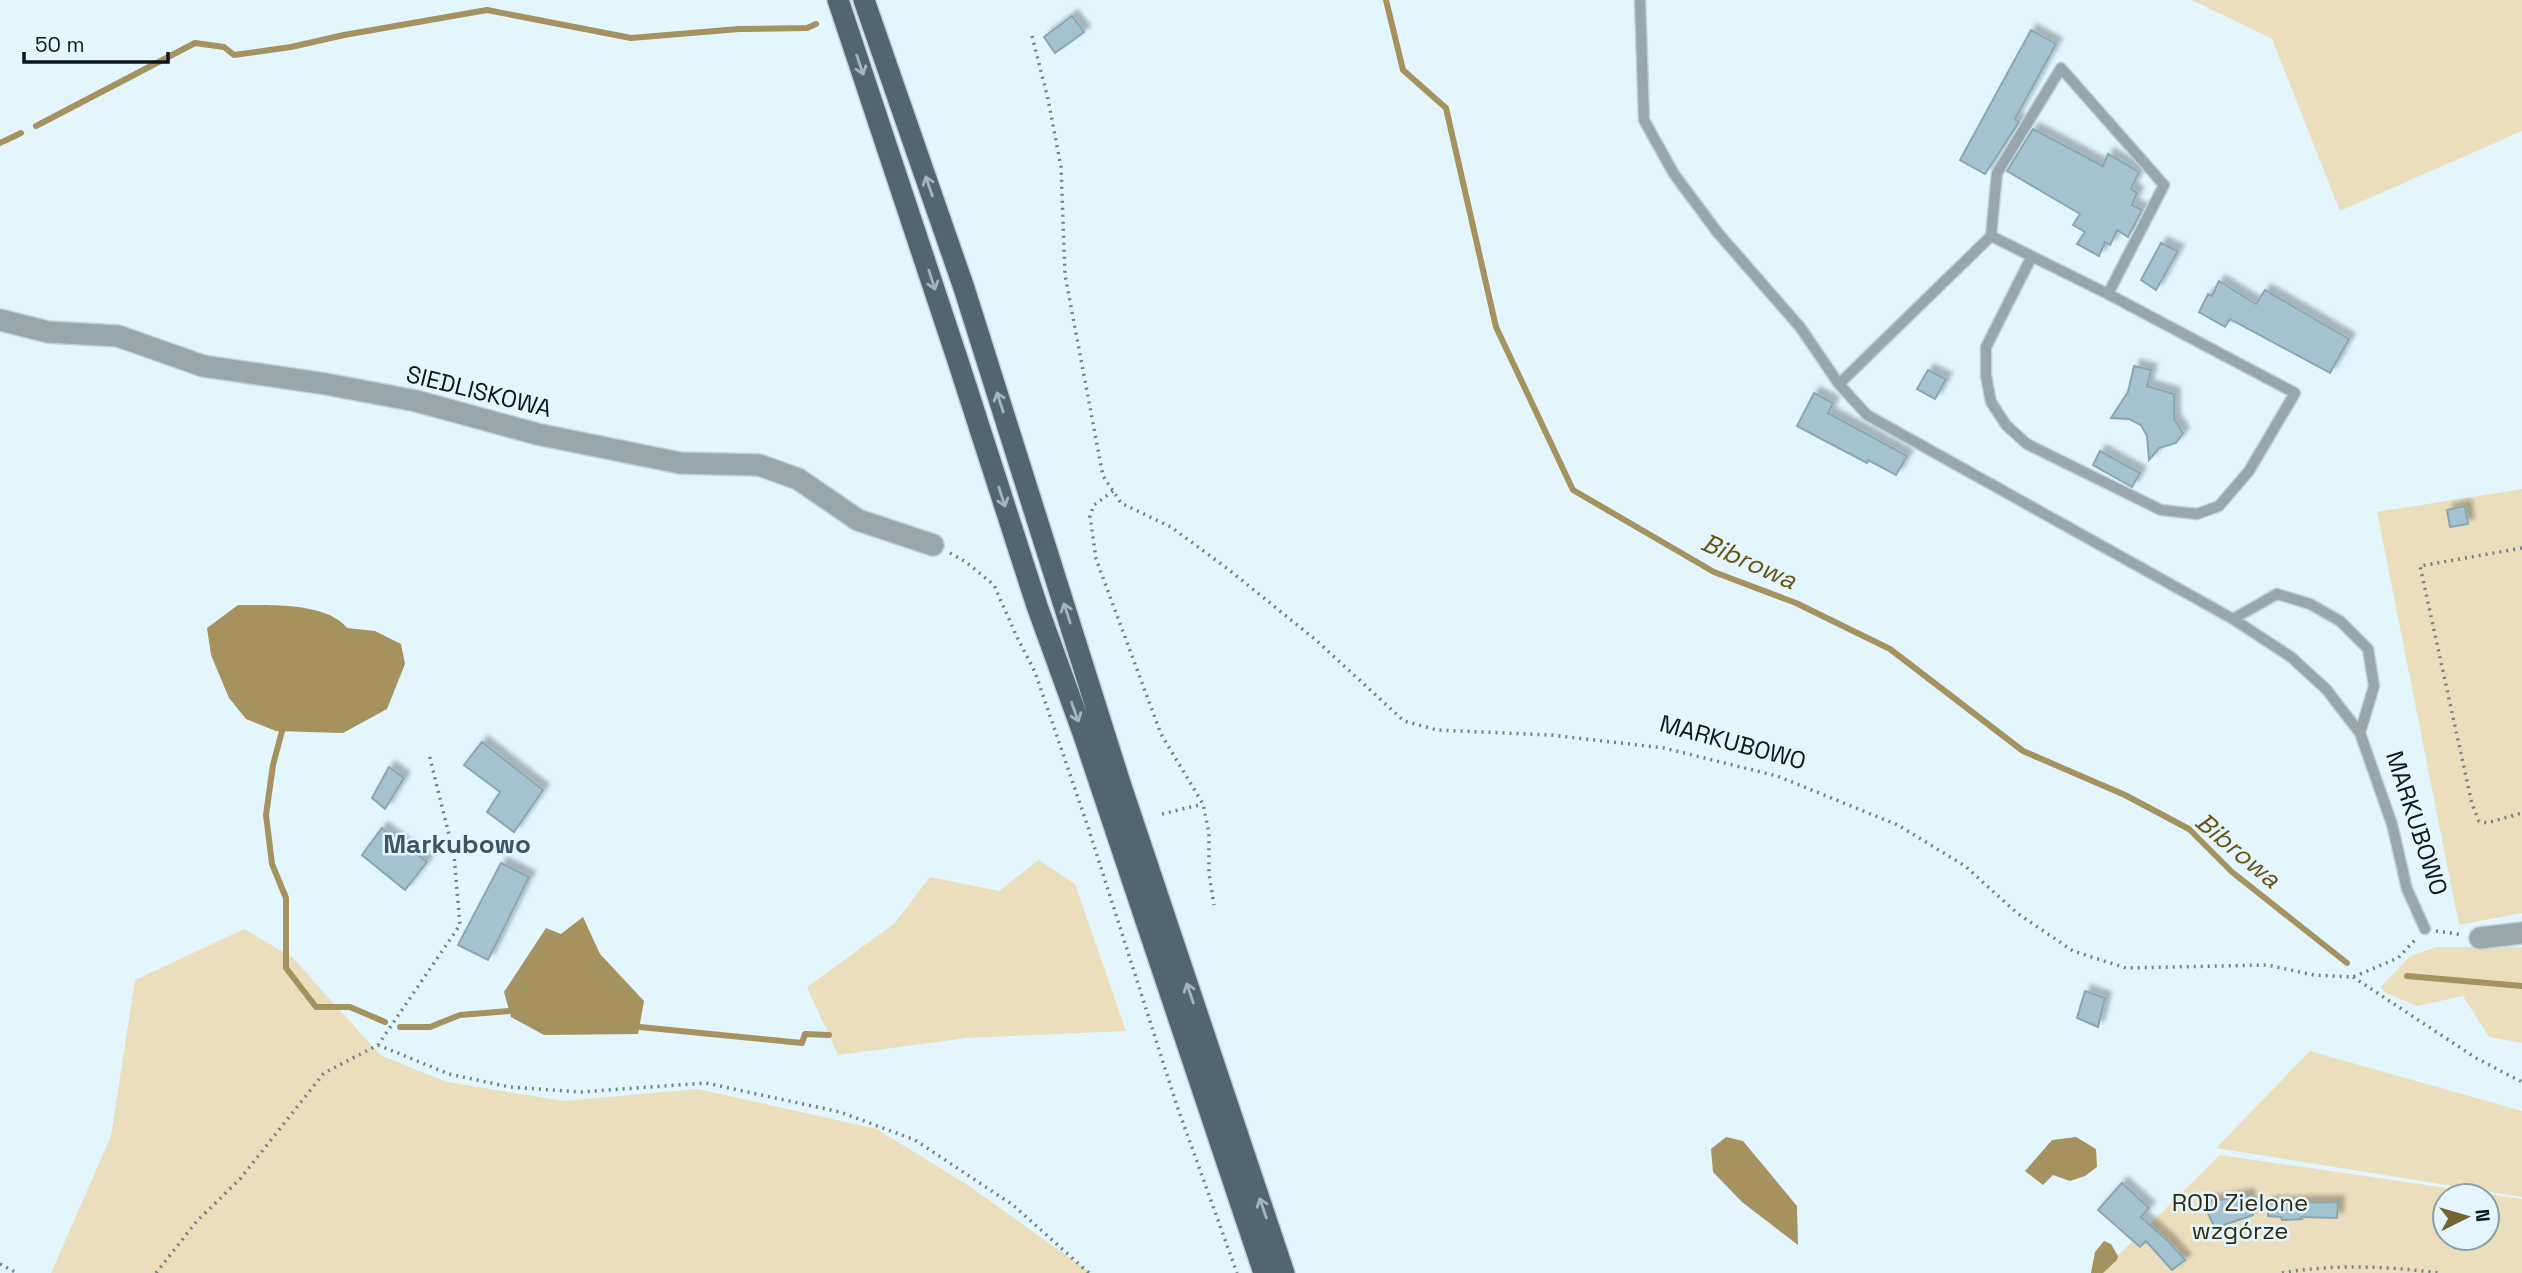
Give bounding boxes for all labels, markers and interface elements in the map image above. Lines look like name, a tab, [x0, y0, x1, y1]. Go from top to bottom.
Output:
scale bar	[24, 21, 168, 65]
text: 50 m	[35, 31, 85, 58]
one-way arrow	[855, 53, 867, 75]
one-way arrow	[922, 175, 935, 197]
one-way arrow	[927, 269, 939, 291]
street label: SIEDLISKOWA	[403, 358, 555, 424]
one-way arrow	[993, 391, 1006, 413]
one-way arrow	[996, 486, 1009, 508]
water label: Bibrowa	[1696, 525, 1803, 597]
one-way arrow	[1060, 602, 1073, 624]
one-way arrow	[1070, 701, 1082, 723]
street label: MARKUBOWO	[1656, 708, 1810, 776]
street label: MARKUBOWO	[2379, 747, 2455, 899]
water label: Bibrowa	[2188, 805, 2288, 896]
district label: Markubowo	[383, 827, 531, 861]
one-way arrow	[1183, 982, 1195, 1004]
north arrow	[2431, 1182, 2501, 1252]
park label: ROD Zielone wzgórze	[2172, 1187, 2308, 1246]
one-way arrow	[1255, 1198, 1268, 1220]
text: N	[2469, 1208, 2495, 1223]

